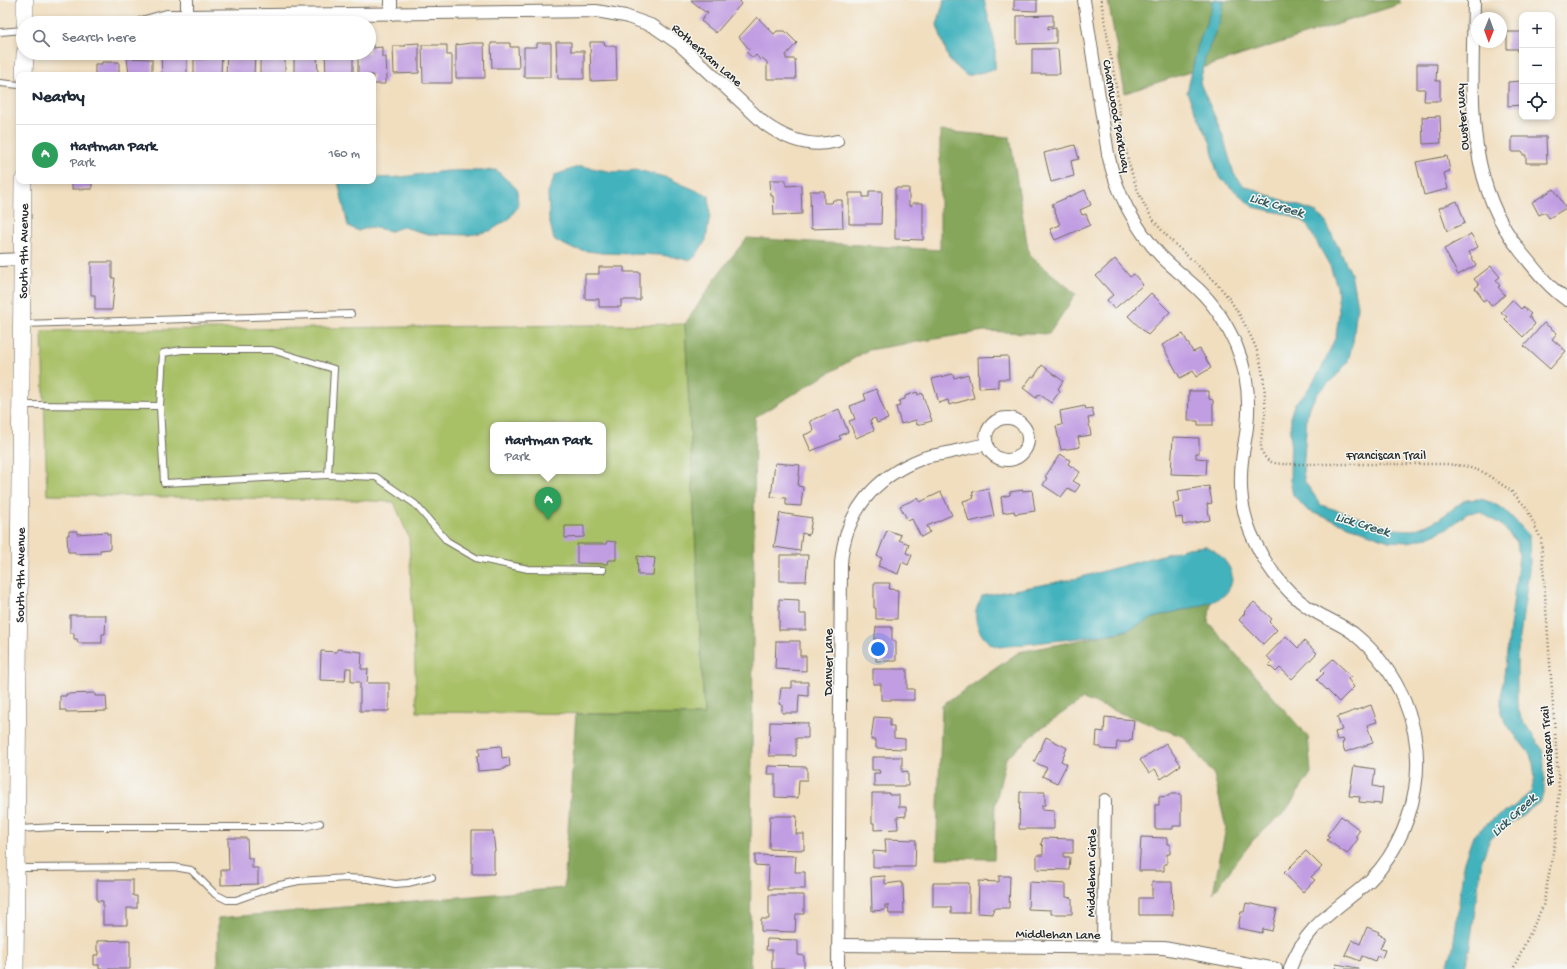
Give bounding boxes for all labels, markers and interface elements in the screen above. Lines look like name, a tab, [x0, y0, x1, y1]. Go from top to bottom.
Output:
north arrow	[1471, 12, 1507, 48]
map controls	[1519, 12, 1555, 120]
button: +	[1519, 12, 1555, 48]
search box	[16, 16, 376, 60]
street label: Rotherham Lane	[668, 21, 745, 91]
icon: search	[30, 27, 52, 49]
text: Search here	[62, 29, 136, 47]
button: −	[1519, 48, 1555, 84]
street label: Charnwood Parkway	[1098, 59, 1133, 175]
street label: Owster Way	[1454, 82, 1473, 151]
button: locate	[1519, 84, 1555, 120]
text: Nearby	[32, 88, 85, 108]
text: Hartman Park	[70, 138, 157, 156]
text: A	[41, 147, 49, 162]
text: 160 m	[328, 147, 360, 162]
text: Park	[70, 156, 95, 171]
water label: Lick Creek	[1247, 190, 1307, 223]
street label: South 9th Avenue	[17, 203, 33, 299]
popup	[490, 422, 606, 474]
text: Hartman Park	[505, 432, 591, 450]
street label: Franciscan Trail	[1345, 449, 1426, 464]
text: Park	[505, 450, 530, 465]
pin: A	[535, 487, 561, 520]
water label: Lick Creek	[1333, 509, 1393, 542]
street label: South 9th Avenue	[14, 527, 29, 623]
street label: Danver Lane	[822, 628, 837, 696]
your location	[868, 639, 888, 659]
street label: Franciscan Trail	[1538, 705, 1559, 787]
water label: Lick Creek	[1489, 789, 1542, 841]
street label: Middlehan Circle	[1084, 828, 1101, 917]
street label: Middlehan Lane	[1015, 927, 1101, 944]

